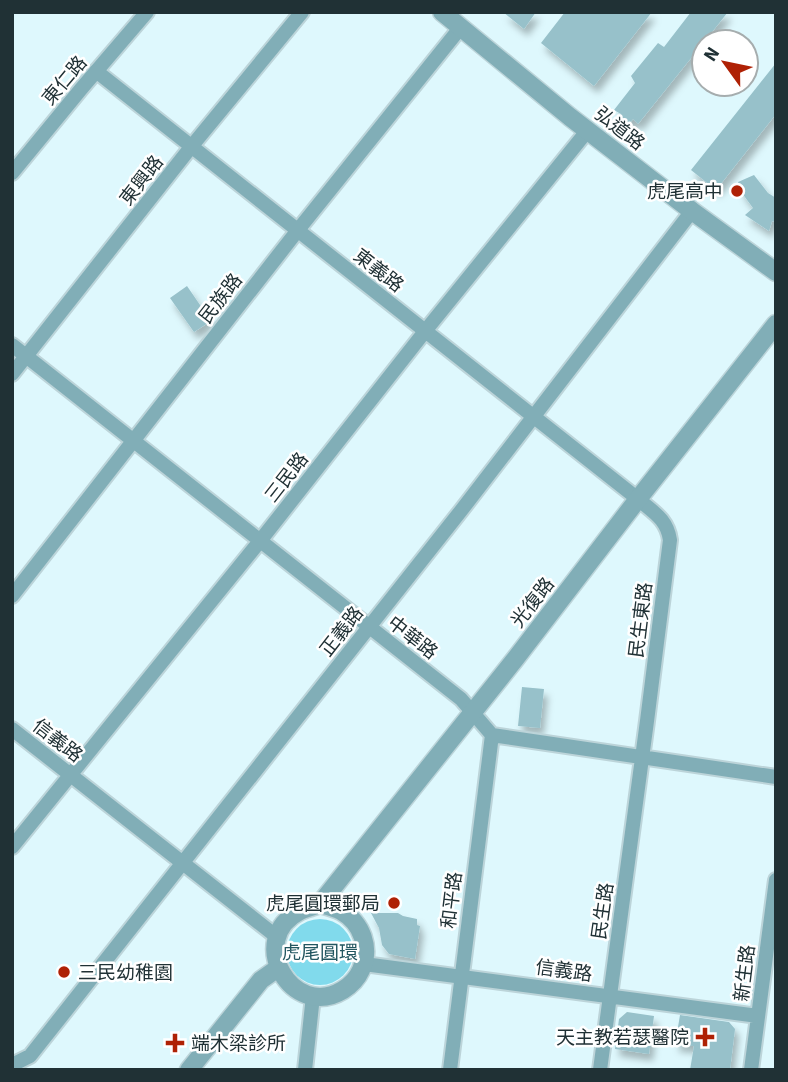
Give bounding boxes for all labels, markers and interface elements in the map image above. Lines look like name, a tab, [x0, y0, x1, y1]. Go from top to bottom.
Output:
north arrow	[690, 28, 760, 98]
text: N	[697, 42, 727, 67]
street label: 東仁路	[36, 50, 94, 111]
street label: 弘道路	[588, 101, 650, 157]
street label: 東興路	[114, 150, 170, 212]
place label: 虎尾高中	[647, 179, 723, 206]
marker: 虎尾高中	[729, 183, 745, 199]
street label: 東義路	[347, 243, 409, 299]
street label: 民族路	[193, 268, 249, 330]
street label: 三民路	[259, 447, 315, 509]
street label: 光復路	[505, 572, 561, 634]
street label: 民生東路	[623, 581, 660, 660]
street label: 正義路	[314, 601, 370, 663]
street label: 中華路	[381, 610, 443, 666]
street label: 信義路	[26, 713, 88, 769]
street label: 和平路	[436, 870, 469, 930]
street label: 民生路	[586, 881, 621, 941]
place label: 虎尾圓環郵局	[266, 891, 380, 918]
marker: 虎尾圓環郵局	[386, 895, 402, 911]
park label: 虎尾圓環	[282, 940, 358, 967]
street label: 新生路	[729, 943, 762, 1003]
street label: 信義路	[534, 954, 594, 989]
place label: 三民幼稚園	[78, 960, 173, 987]
marker: 三民幼稚園	[56, 964, 72, 980]
place label: 天主教若瑟醫院	[556, 1025, 689, 1052]
marker: 天主教若瑟醫院	[695, 1027, 715, 1047]
place label: 端木梁診所	[191, 1031, 286, 1058]
marker: 端木梁診所	[165, 1033, 185, 1053]

